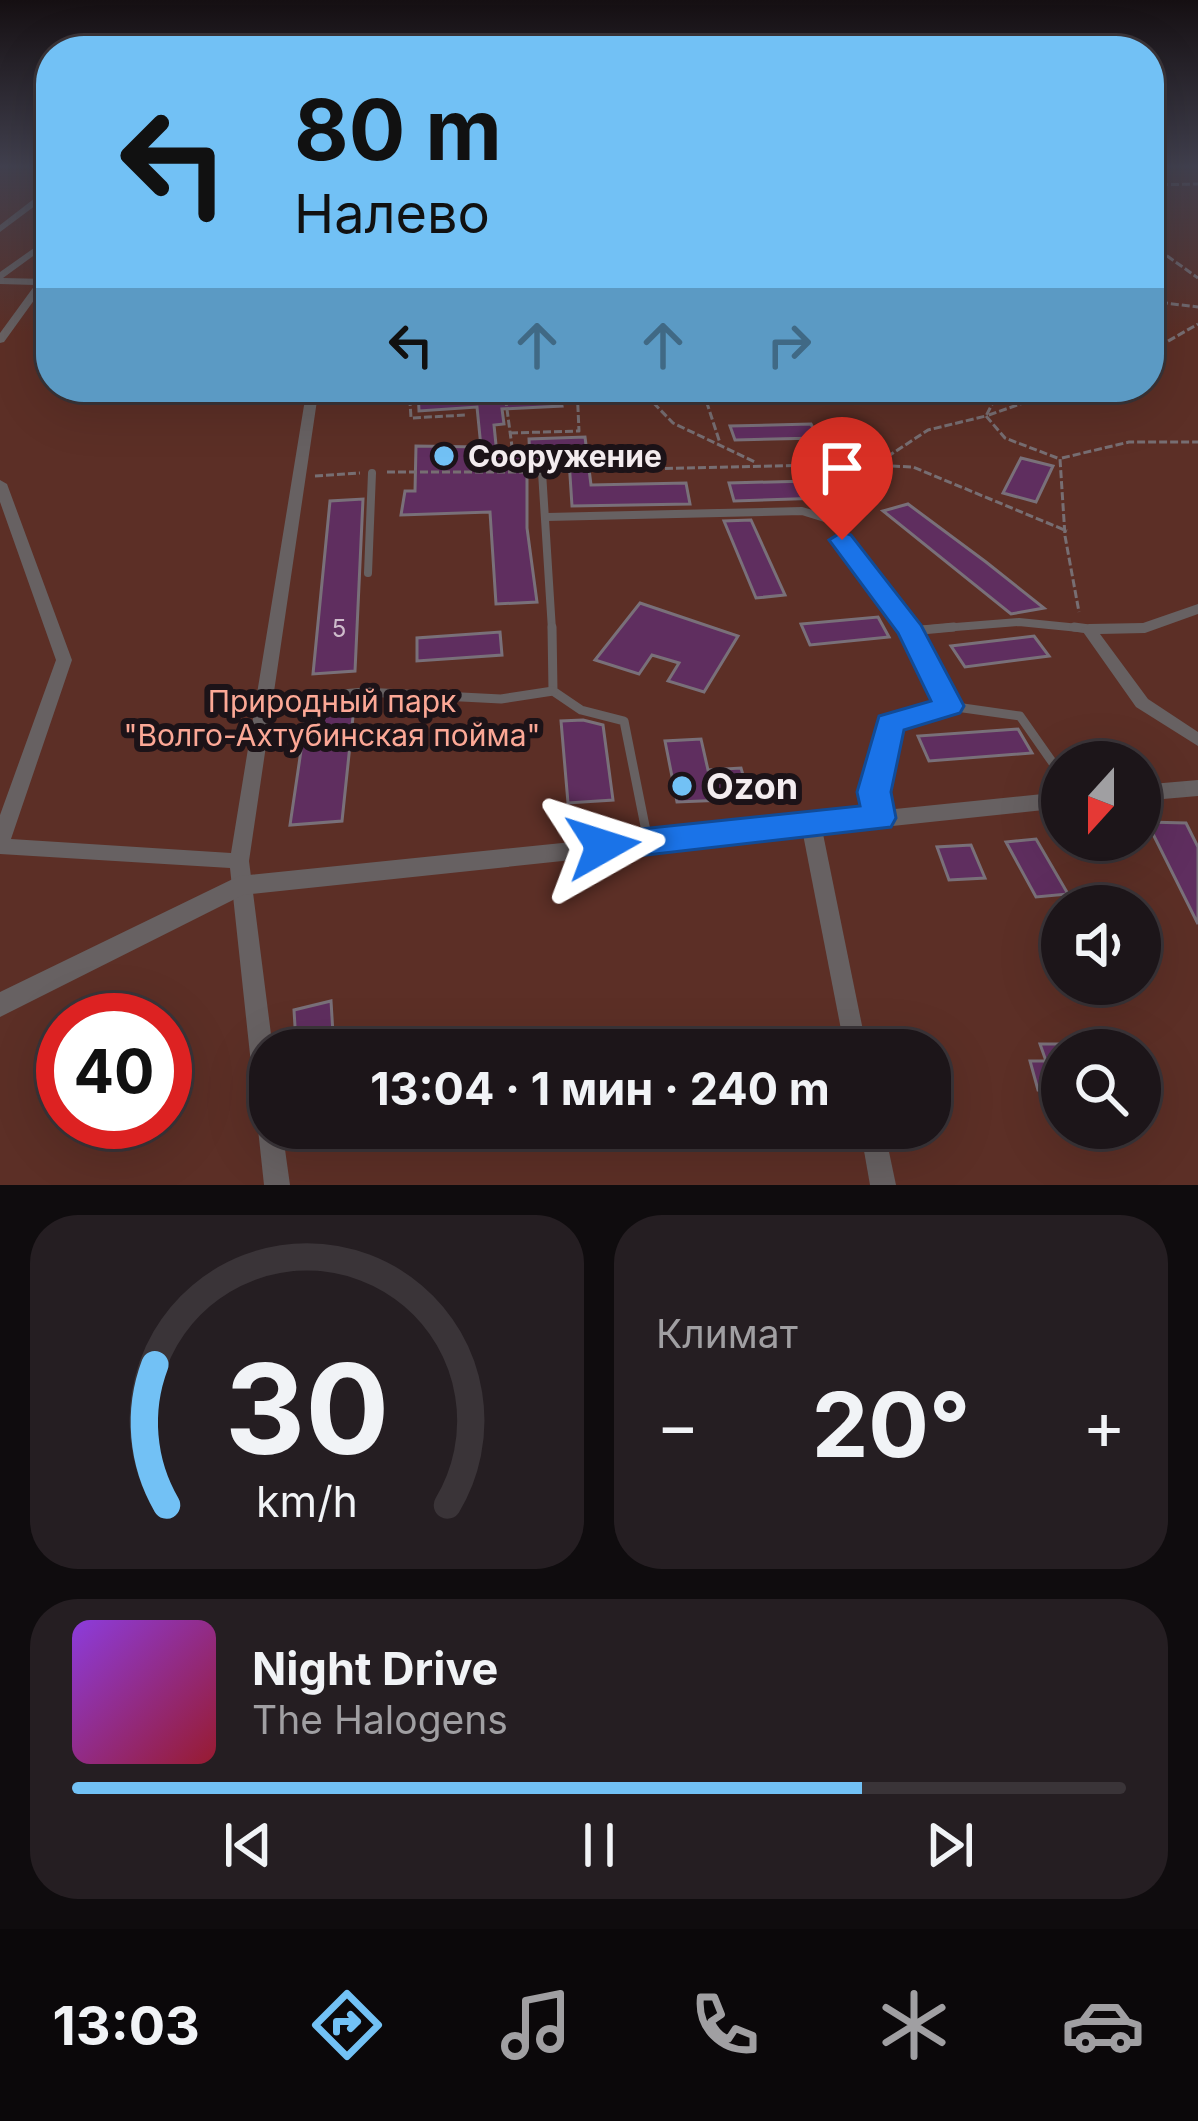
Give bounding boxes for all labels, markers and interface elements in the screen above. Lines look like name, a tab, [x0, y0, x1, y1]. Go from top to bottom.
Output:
text: 80 m	[294, 79, 502, 180]
icon: left	[96, 84, 252, 240]
text: Налево	[294, 181, 490, 246]
icon: left	[378, 312, 444, 378]
icon: ahead	[504, 312, 570, 378]
icon: ahead	[630, 312, 696, 378]
icon: right	[756, 312, 822, 378]
pin	[791, 417, 893, 540]
icon: arrive	[809, 435, 875, 501]
place label: Сооружение	[468, 438, 662, 474]
marker: Сооружение	[431, 443, 457, 469]
house number: 5	[332, 614, 346, 643]
park label: Природный парк "Волго-Ахтубинская пойма"	[123, 683, 541, 753]
north arrow	[1041, 741, 1161, 861]
map controls	[1041, 741, 1161, 1149]
place label: Ozon	[706, 764, 798, 808]
marker: Ozon	[669, 773, 695, 799]
position arrow	[540, 783, 666, 909]
button: sound	[1041, 885, 1161, 1005]
speed limit sign: 40	[36, 993, 192, 1149]
button: search	[1041, 1029, 1161, 1149]
text: 13:04 · 1 мин · 240 m	[370, 1061, 830, 1116]
text: Климат	[656, 1310, 798, 1357]
text: 30	[225, 1333, 389, 1484]
text: 20°	[812, 1370, 970, 1479]
text: −	[656, 1385, 700, 1465]
text: +	[1082, 1385, 1126, 1465]
text: km/h	[256, 1475, 358, 1527]
text: Night Drive	[252, 1641, 498, 1696]
text: The Halogens	[252, 1696, 508, 1743]
icon: previous	[215, 1812, 281, 1878]
icon: pause	[566, 1812, 632, 1878]
icon: next	[917, 1812, 983, 1878]
icon: directions	[305, 1983, 389, 2067]
icon: music	[494, 1983, 578, 2067]
icon: phone	[683, 1983, 767, 2067]
icon: climate	[872, 1983, 956, 2067]
icon: car	[1061, 1983, 1145, 2067]
text: 13:03	[53, 1993, 200, 2058]

